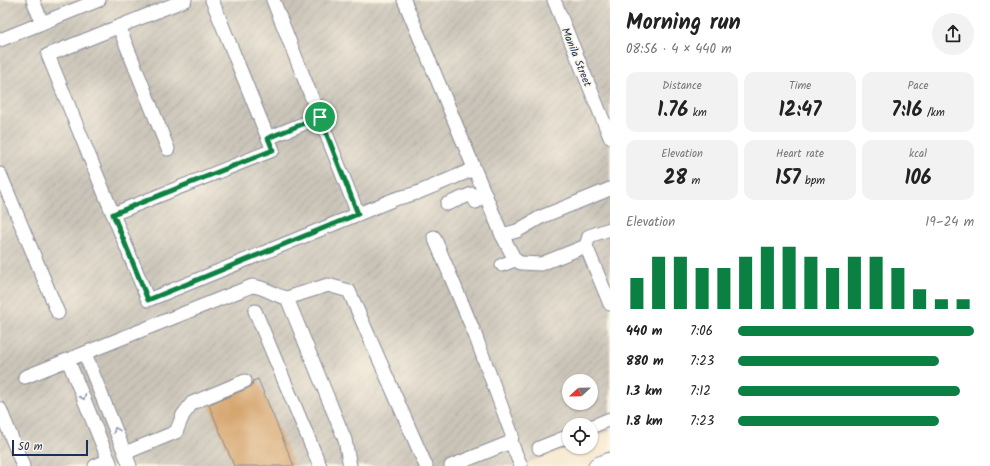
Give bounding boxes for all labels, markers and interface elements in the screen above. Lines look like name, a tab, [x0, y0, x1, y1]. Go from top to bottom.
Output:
text: Morning run	[626, 6, 741, 41]
button: share	[932, 13, 974, 55]
street label: Manila Street	[556, 25, 596, 90]
text: 08:56 · 4 × 440 m	[626, 39, 732, 60]
text: Distance	[662, 77, 702, 95]
text: Time	[789, 77, 811, 95]
text: Pace	[908, 77, 928, 95]
text: 1.76	[657, 95, 688, 127]
text: 12:47	[779, 95, 821, 127]
text: 7:16	[891, 95, 923, 127]
pin	[303, 100, 337, 134]
text: km	[688, 104, 707, 122]
text: /km	[923, 104, 945, 122]
icon: arrive	[309, 106, 331, 128]
text: Elevation	[661, 145, 703, 163]
text: Heart rate	[776, 145, 824, 163]
text: kcal	[909, 145, 927, 163]
text: 28	[664, 163, 687, 195]
text: 157	[775, 163, 801, 195]
text: 106	[904, 163, 932, 195]
text: m	[687, 172, 700, 190]
text: bpm	[801, 172, 825, 190]
text: Elevation	[626, 212, 675, 233]
text: 19–24 m	[925, 212, 974, 233]
text: 440 m	[626, 321, 663, 342]
text: 7:06	[690, 321, 713, 342]
text: 880 m	[626, 351, 664, 372]
text: 7:23	[690, 351, 714, 372]
north arrow	[562, 374, 598, 410]
map controls	[562, 374, 598, 454]
text: 1.3 km	[626, 381, 662, 402]
text: 7:12	[690, 381, 711, 402]
one-way arrow	[78, 392, 86, 400]
text: 1.8 km	[626, 411, 663, 432]
text: 7:23	[690, 411, 714, 432]
button: locate	[562, 418, 598, 454]
one-way arrow	[112, 426, 120, 433]
scale bar	[12, 438, 88, 457]
text: 50 m	[18, 438, 43, 456]

